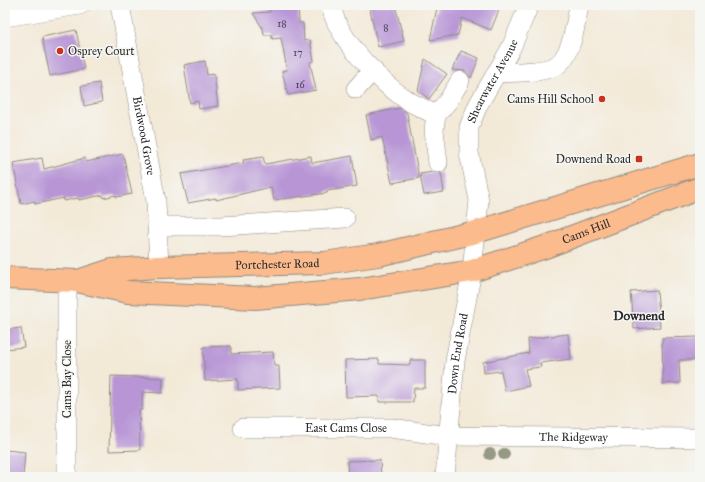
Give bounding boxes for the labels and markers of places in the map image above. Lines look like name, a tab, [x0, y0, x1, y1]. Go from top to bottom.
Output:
place label: Osprey Court	[68, 44, 135, 58]
marker: Osprey Court	[55, 46, 65, 56]
place label: Cams Hill School	[507, 92, 595, 106]
marker: Cams Hill School	[597, 94, 607, 104]
place label: Downend Road	[555, 152, 631, 166]
marker: Downend Road	[634, 154, 644, 164]

